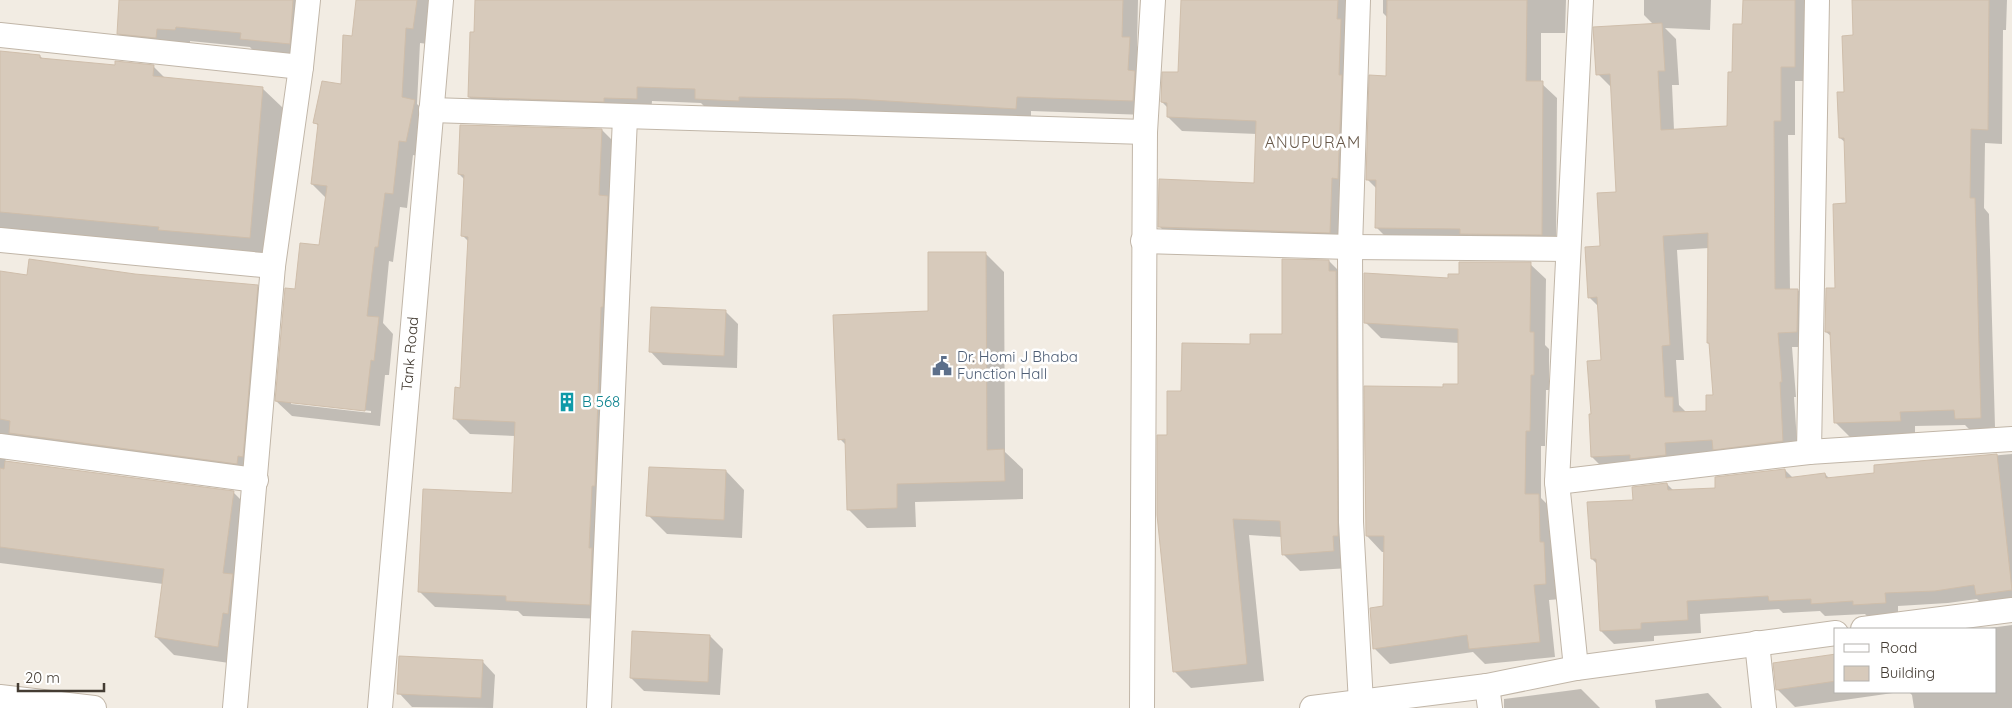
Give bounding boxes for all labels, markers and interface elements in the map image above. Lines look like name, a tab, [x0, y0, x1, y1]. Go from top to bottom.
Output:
district label: ANUPURAM	[1265, 132, 1361, 152]
street label: Tank Road	[397, 316, 422, 392]
place label: Dr. Homi J Bhaba Function Hall	[957, 347, 1078, 383]
public building icon: Dr. Homi J Bhaba Function Hall	[931, 355, 953, 377]
building icon: B 568	[556, 391, 578, 413]
place label: B 568	[582, 392, 620, 411]
legend	[1834, 628, 1997, 693]
text: Road	[1880, 638, 1917, 657]
scale bar	[18, 660, 104, 692]
text: Building	[1880, 663, 1935, 682]
text: 20 m	[25, 668, 60, 687]

